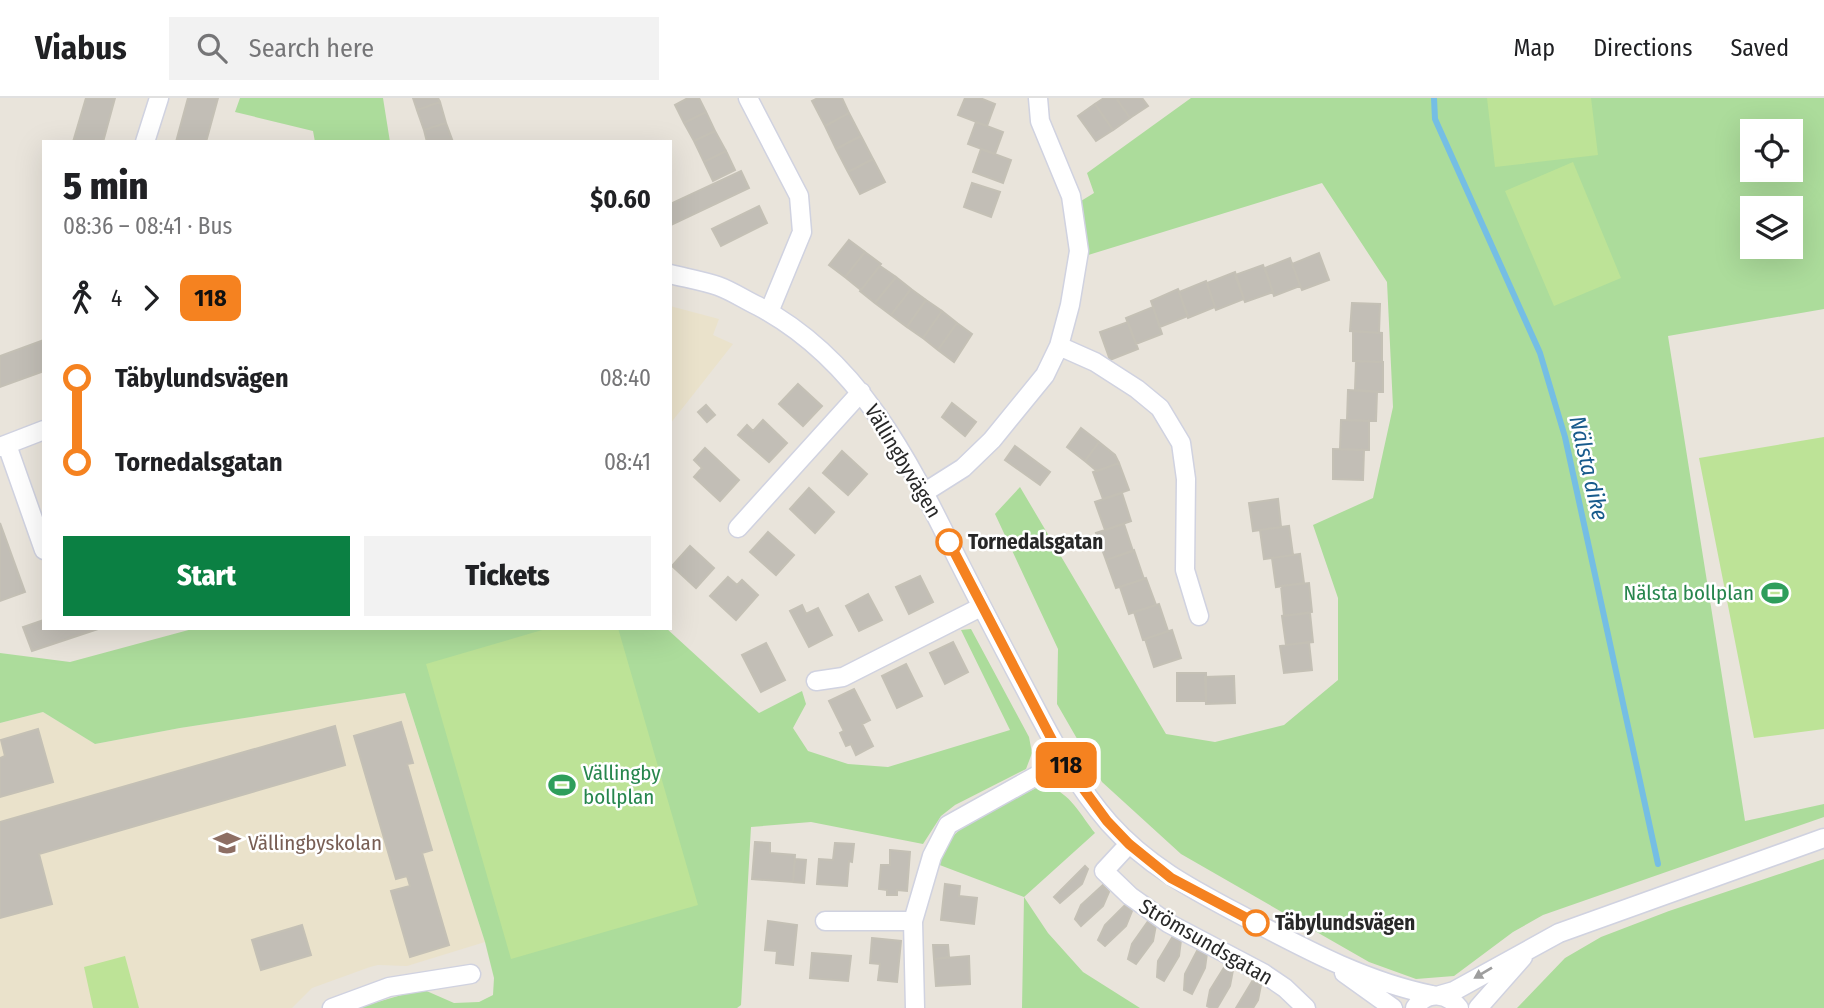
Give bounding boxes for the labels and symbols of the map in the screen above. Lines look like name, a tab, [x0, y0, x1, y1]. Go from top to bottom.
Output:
street label: Vällingbyvägen	[859, 400, 947, 522]
water label: Nälsta dike	[1563, 413, 1615, 523]
marker: Tornedalsgatan	[936, 529, 962, 555]
place label: Tornedalsgatan	[968, 529, 1103, 555]
sports icon: Nälsta bollplan	[1760, 578, 1790, 608]
place label: Nälsta bollplan	[1623, 580, 1754, 606]
line badge: 118	[1026, 742, 1106, 788]
place label: Vällingby bollplan	[583, 760, 661, 810]
sports icon: Vällingby bollplan	[547, 770, 577, 800]
school or university icon: Vällingbyskolan	[212, 828, 242, 858]
place label: Vällingbyskolan	[248, 830, 382, 856]
street label: Strömsundsgatan	[1134, 893, 1278, 991]
marker: Täbylundsvägen	[1243, 910, 1269, 936]
place label: Täbylundsvägen	[1275, 910, 1415, 936]
one-way arrow	[1474, 967, 1493, 979]

